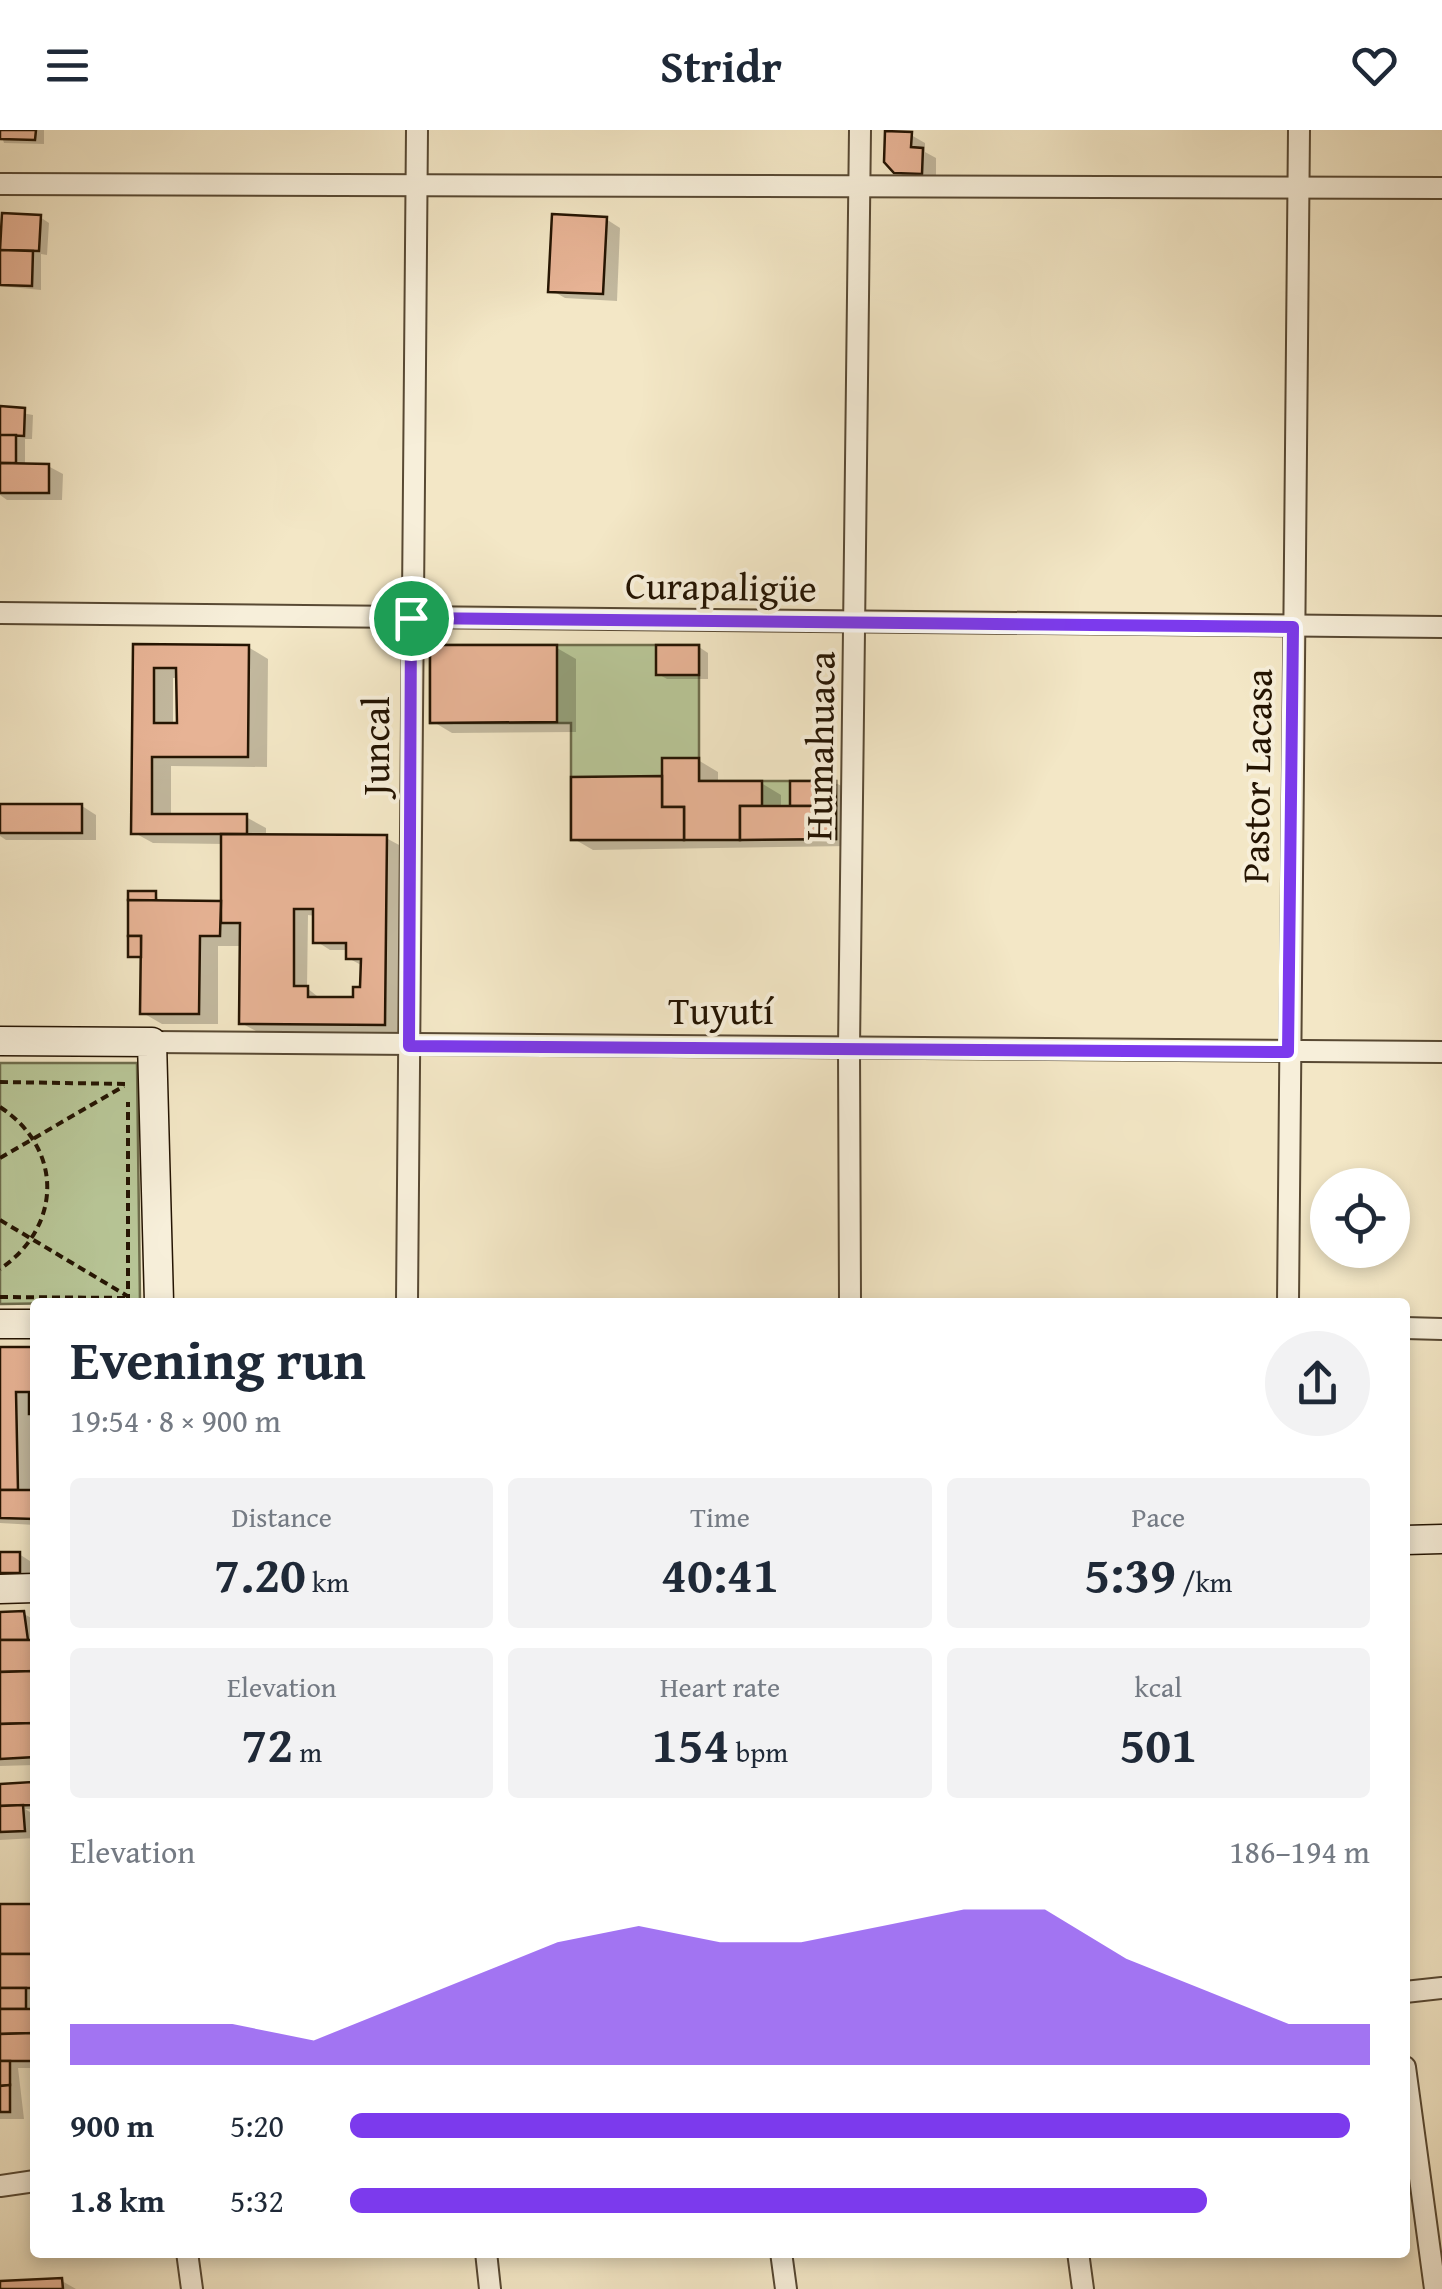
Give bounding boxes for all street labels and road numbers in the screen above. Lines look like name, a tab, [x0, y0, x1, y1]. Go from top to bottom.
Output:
street label: Curapaligüe	[625, 556, 817, 616]
street label: Humahuaca	[789, 651, 849, 841]
street label: Pastor Lacasa	[1226, 668, 1286, 884]
street label: Juncal	[347, 696, 403, 800]
street label: Tuyutí	[668, 982, 775, 1038]

